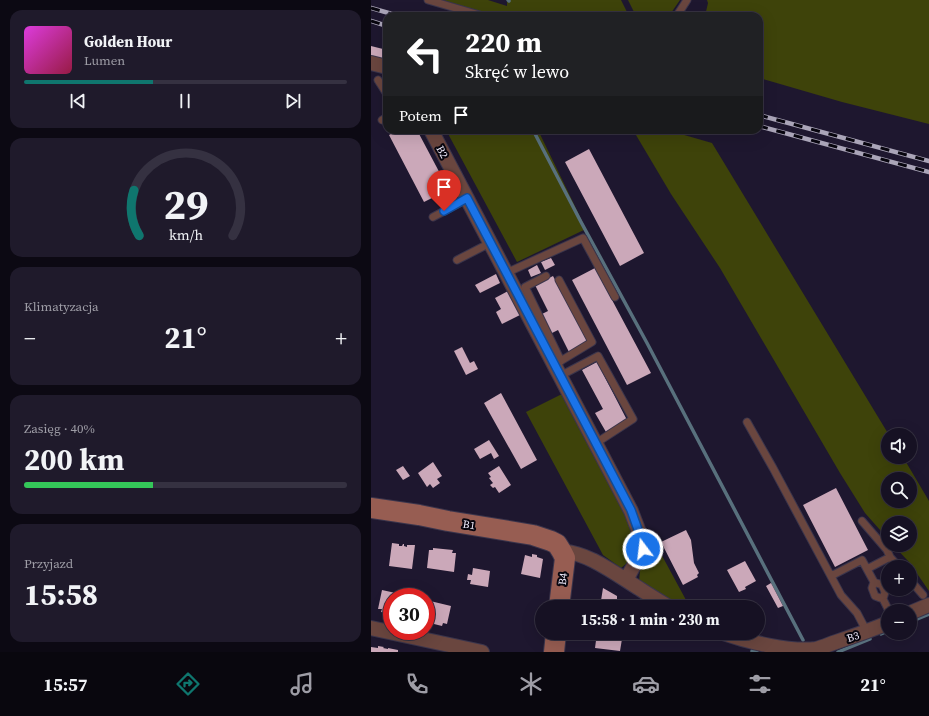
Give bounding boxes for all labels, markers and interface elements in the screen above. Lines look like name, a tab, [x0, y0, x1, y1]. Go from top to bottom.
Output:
text: 220 m	[465, 23, 542, 61]
icon: left	[399, 28, 451, 80]
text: Golden Hour	[84, 31, 172, 52]
text: Lumen	[84, 52, 125, 69]
text: Skręć w lewo	[465, 59, 569, 84]
icon: previous	[67, 90, 89, 112]
icon: pause	[174, 90, 196, 112]
icon: next	[282, 90, 304, 112]
icon: arrive	[450, 104, 472, 126]
text: Potem	[399, 105, 442, 126]
street label: B2	[432, 143, 452, 161]
pin	[427, 170, 461, 211]
text: 29	[163, 175, 208, 232]
icon: arrive	[433, 176, 455, 198]
text: km/h	[169, 224, 203, 244]
text: Klimatyzacja	[24, 298, 99, 315]
text: 21°	[164, 317, 207, 358]
text: −	[24, 323, 36, 353]
text: +	[335, 323, 347, 353]
text: Zasięg · 40%	[24, 420, 95, 437]
map controls	[881, 428, 917, 640]
button: sound	[881, 428, 917, 464]
text: 200 km	[24, 439, 124, 480]
button: search	[881, 472, 917, 508]
button: layers	[881, 516, 917, 552]
street label: B1	[462, 517, 476, 533]
position arrow	[622, 528, 664, 570]
text: Przyjazd	[24, 555, 73, 572]
button: +	[881, 560, 917, 596]
street label: B4	[555, 571, 571, 586]
text: 15:58	[24, 574, 98, 615]
speed limit sign: 30	[383, 588, 435, 640]
button: −	[881, 604, 917, 640]
text: 15:58 · 1 min · 230 m	[581, 609, 720, 630]
street label: B3	[845, 628, 862, 646]
icon: directions	[174, 670, 202, 698]
icon: music	[288, 670, 316, 698]
icon: phone	[403, 670, 431, 698]
icon: climate	[517, 670, 545, 698]
icon: car	[632, 670, 660, 698]
icon: filters	[746, 670, 774, 698]
text: 15:57	[43, 672, 88, 697]
text: 21°	[860, 672, 886, 697]

